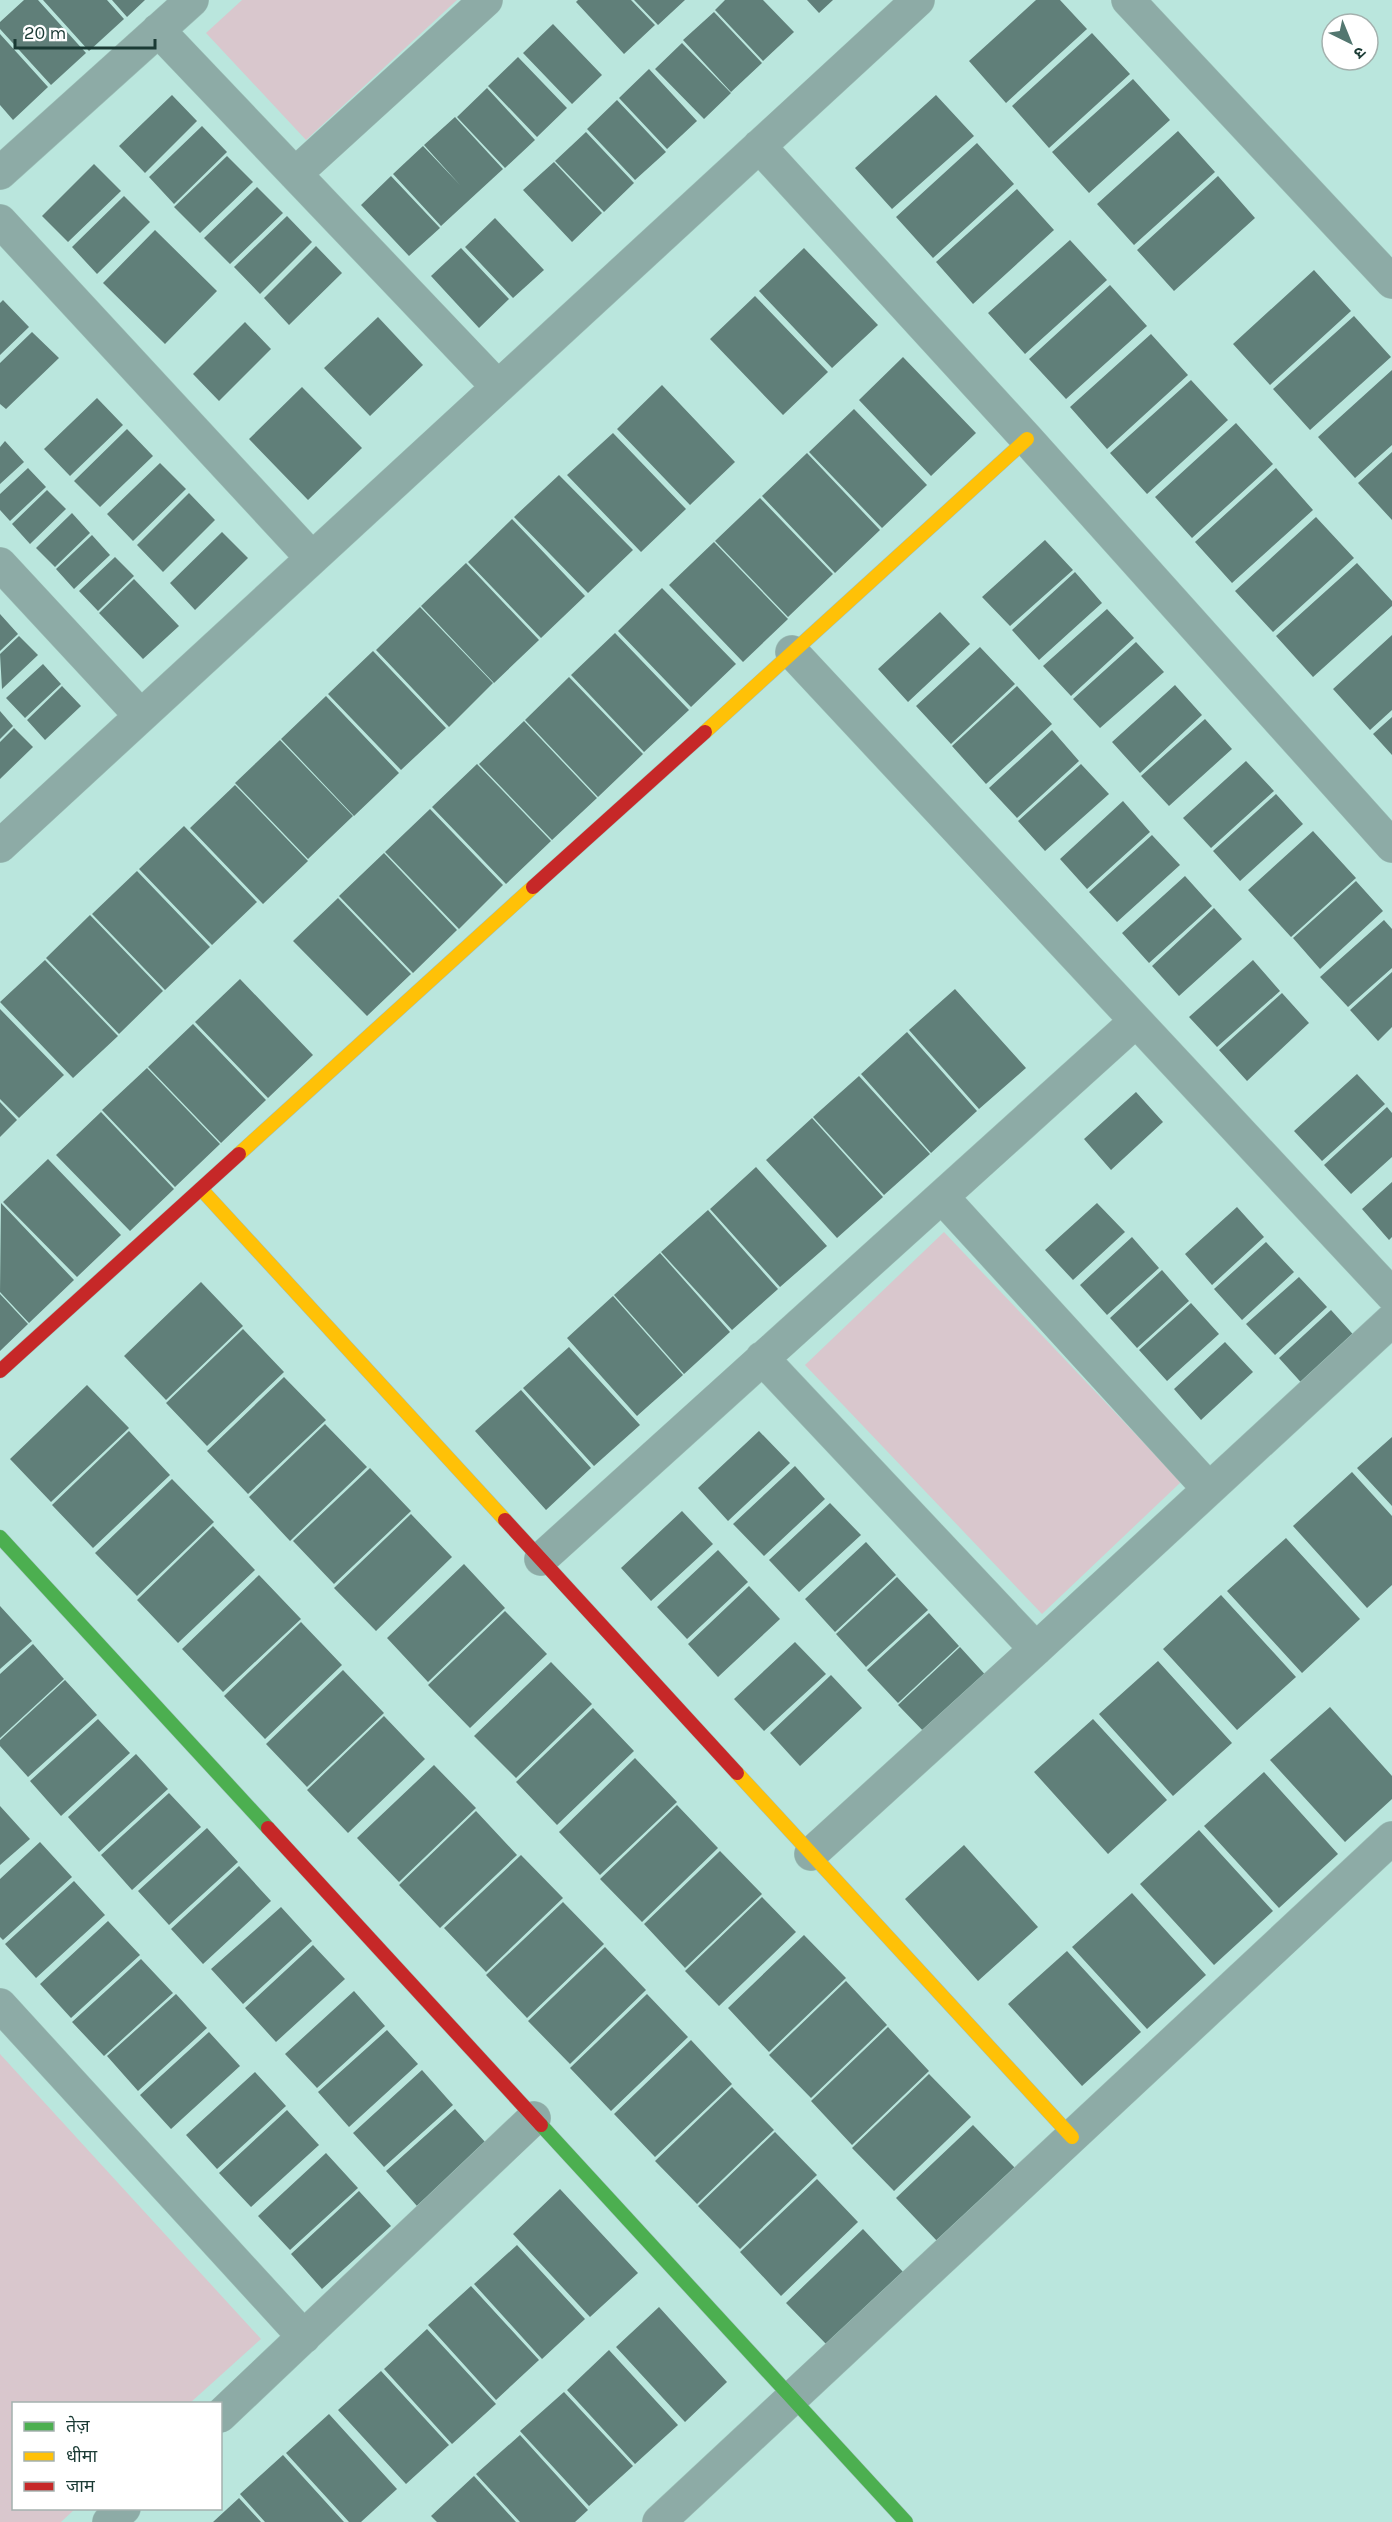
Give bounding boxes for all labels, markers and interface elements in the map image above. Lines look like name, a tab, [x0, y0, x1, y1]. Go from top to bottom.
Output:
scale bar	[15, 12, 154, 50]
north arrow	[1320, 12, 1380, 72]
text: 20 m	[24, 22, 66, 44]
text: उ	[1350, 42, 1370, 63]
legend	[12, 2402, 222, 2510]
text: तेज़	[66, 2415, 90, 2437]
text: धीमा	[66, 2445, 97, 2467]
text: जाम	[66, 2475, 96, 2497]

